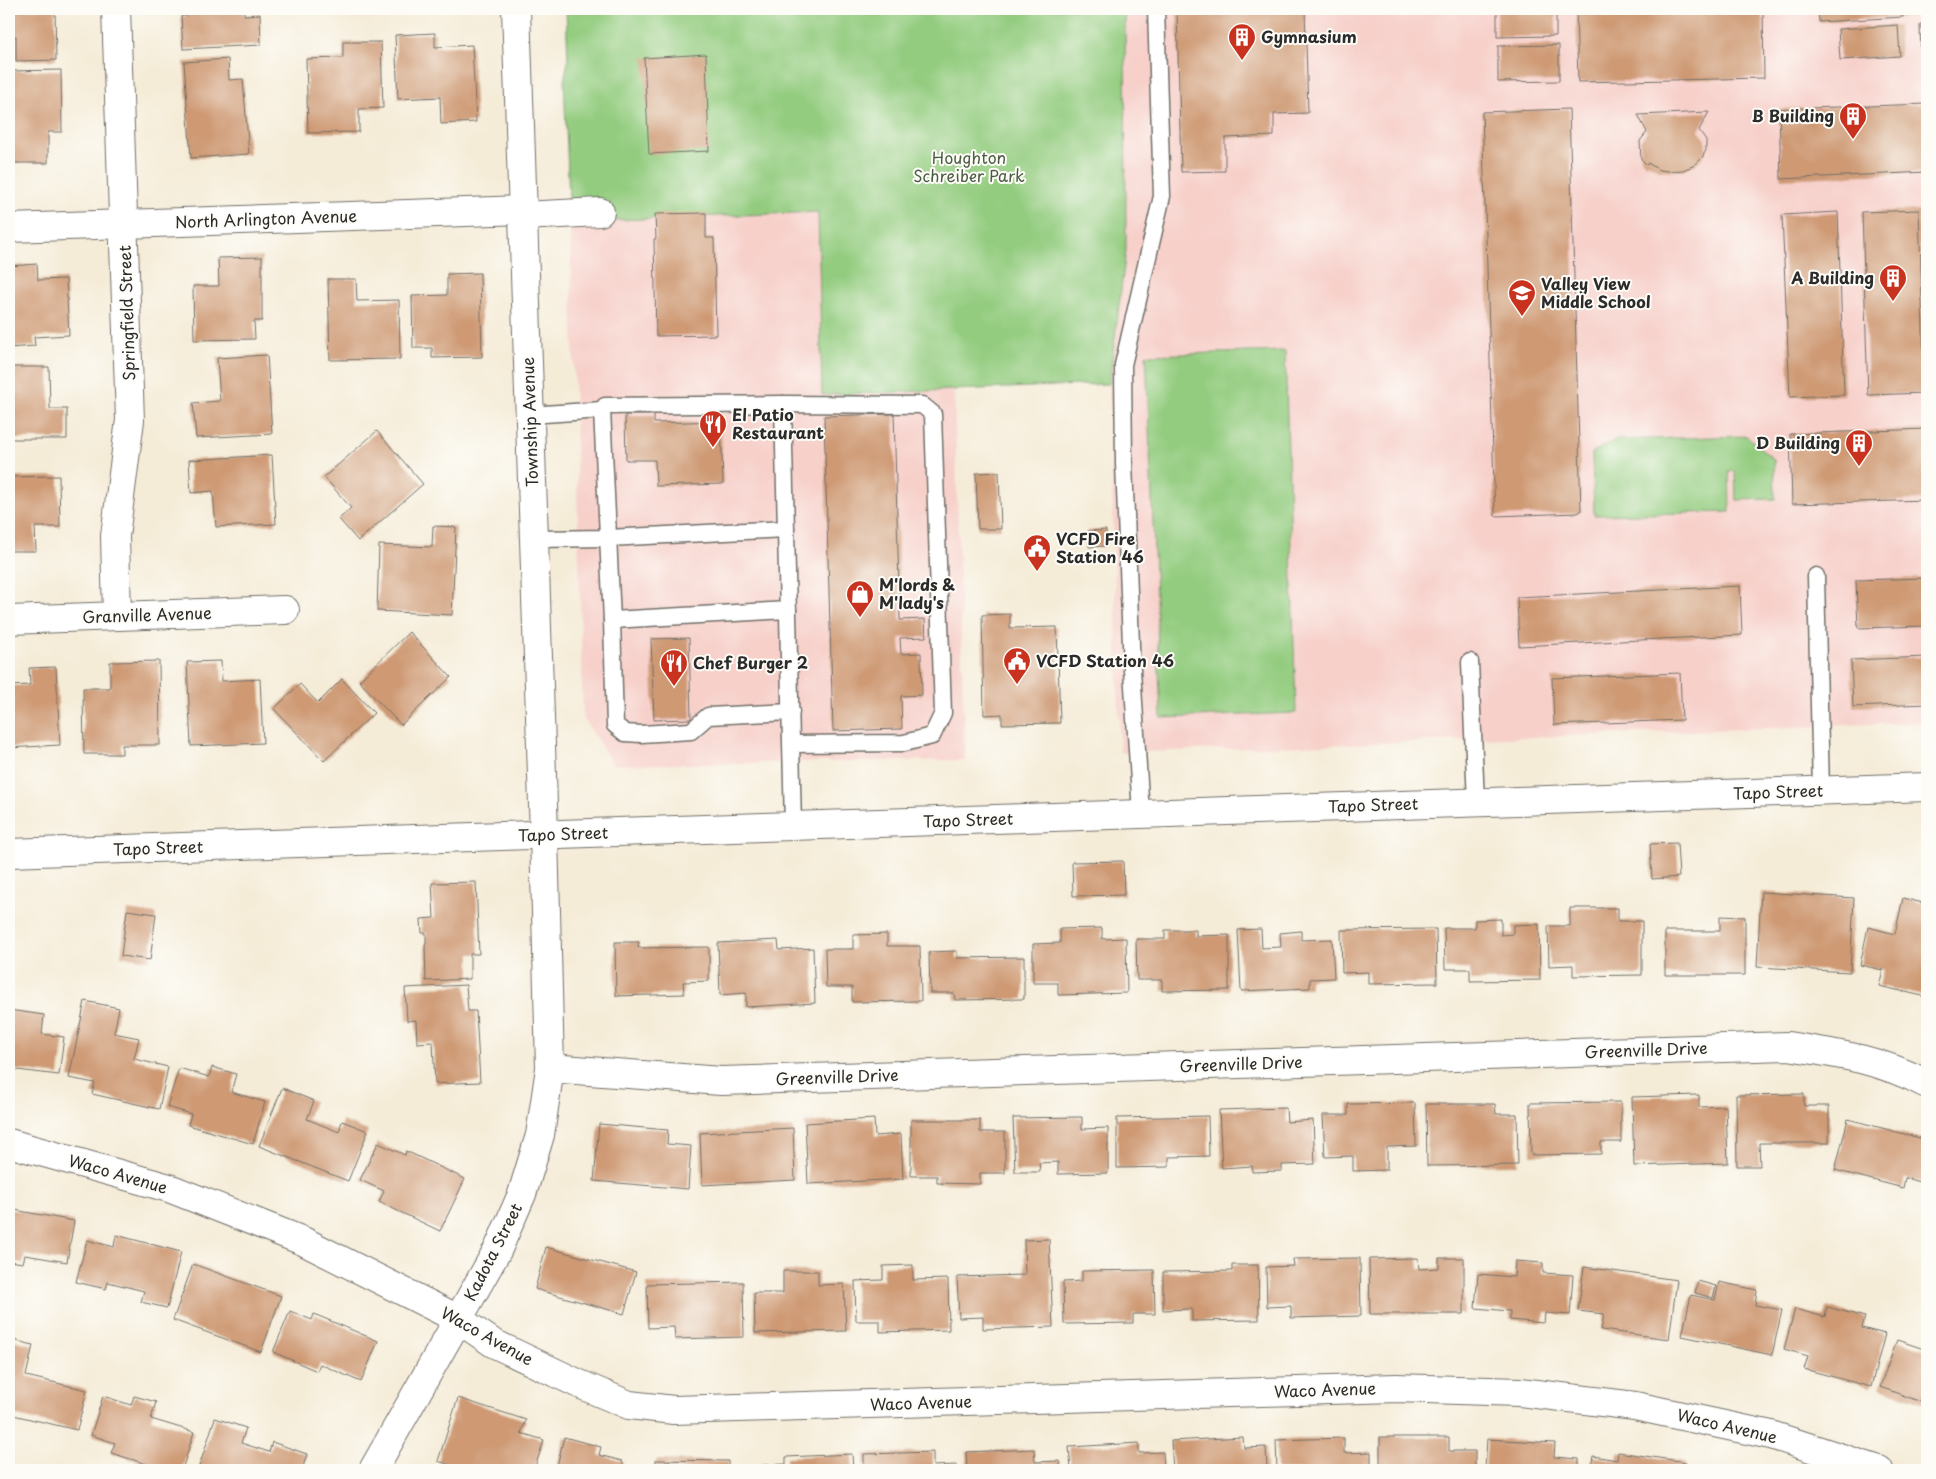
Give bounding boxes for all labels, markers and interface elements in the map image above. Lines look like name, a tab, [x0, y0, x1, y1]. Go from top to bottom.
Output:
building icon: Gymnasium	[1227, 22, 1257, 61]
place label: Gymnasium	[1261, 24, 1357, 48]
building icon: B Building	[1838, 101, 1868, 140]
place label: B Building	[1752, 103, 1834, 127]
park label: Houghton Schreiber Park	[913, 145, 1025, 187]
street label: North Arlington Avenue	[175, 203, 358, 233]
street label: Springfield Street	[112, 244, 140, 381]
building icon: A Building	[1878, 263, 1908, 302]
place label: A Building	[1790, 265, 1874, 289]
place label: Valley View Middle School	[1541, 271, 1651, 313]
school or university icon: Valley View Middle School	[1507, 278, 1537, 317]
street label: Township Avenue	[515, 356, 543, 487]
place label: El Patio Restaurant	[732, 402, 824, 444]
restaurant icon: El Patio Restaurant	[698, 409, 728, 448]
building icon: D Building	[1844, 428, 1874, 467]
place label: D Building	[1756, 430, 1840, 454]
place label: VCFD Fire Station 46	[1056, 526, 1144, 568]
public building icon: VCFD Fire Station 46	[1022, 533, 1052, 572]
place label: M'lords & M'lady's	[879, 572, 955, 614]
shop icon: M'lords & M'lady's	[845, 579, 875, 618]
street label: Granville Avenue	[82, 600, 212, 628]
public building icon: VCFD Station 46	[1002, 646, 1032, 685]
restaurant icon: Chef Burger 2	[659, 648, 689, 687]
place label: VCFD Station 46	[1036, 648, 1174, 672]
place label: Chef Burger 2	[693, 650, 808, 674]
street label: Tapo Street	[1732, 777, 1823, 805]
street label: Tapo Street	[1327, 790, 1418, 818]
street label: Tapo Street	[922, 805, 1013, 833]
street label: Tapo Street	[517, 819, 608, 847]
street label: Tapo Street	[112, 833, 203, 861]
street label: Greenville Drive	[1584, 1035, 1708, 1063]
street label: Greenville Drive	[1179, 1049, 1303, 1077]
street label: Greenville Drive	[775, 1062, 899, 1090]
street label: Waco Avenue	[66, 1147, 171, 1199]
street label: Kadota Street	[457, 1198, 527, 1305]
street label: Waco Avenue	[437, 1300, 538, 1371]
street label: Waco Avenue	[1273, 1375, 1377, 1403]
street label: Waco Avenue	[869, 1388, 973, 1416]
street label: Waco Avenue	[1675, 1402, 1780, 1448]

